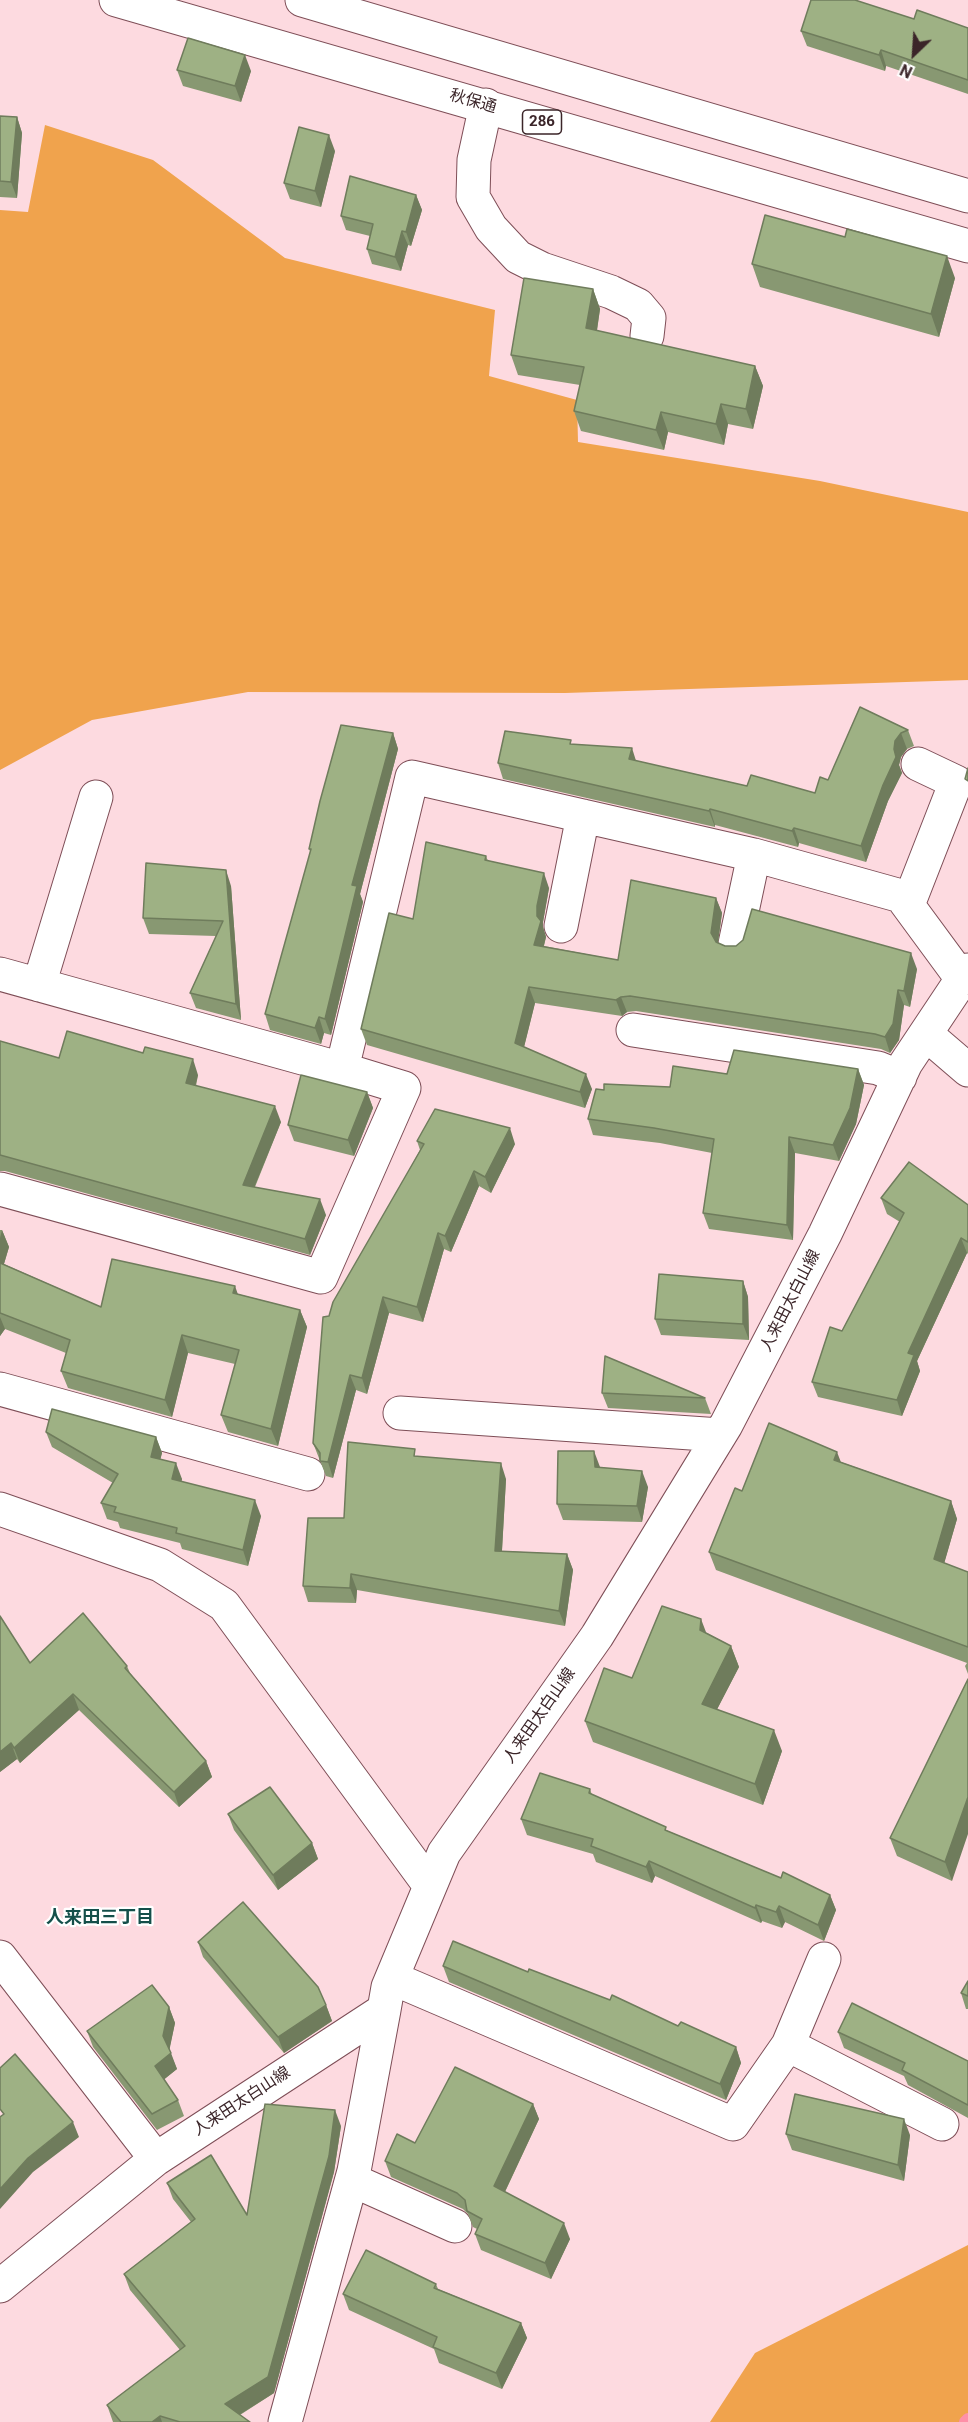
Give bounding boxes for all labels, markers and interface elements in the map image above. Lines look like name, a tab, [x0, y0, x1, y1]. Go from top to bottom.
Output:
north arrow	[884, 24, 944, 84]
text: N	[897, 60, 915, 82]
street label: 秋保通	[447, 86, 499, 118]
road number: 286	[522, 110, 562, 134]
street label: 人来田太白山線	[757, 1247, 825, 1355]
street label: 人来田太白山線	[500, 1665, 580, 1767]
district label: 人来田三丁目	[46, 1907, 154, 1929]
street label: 人来田太白山線	[190, 2063, 294, 2141]

